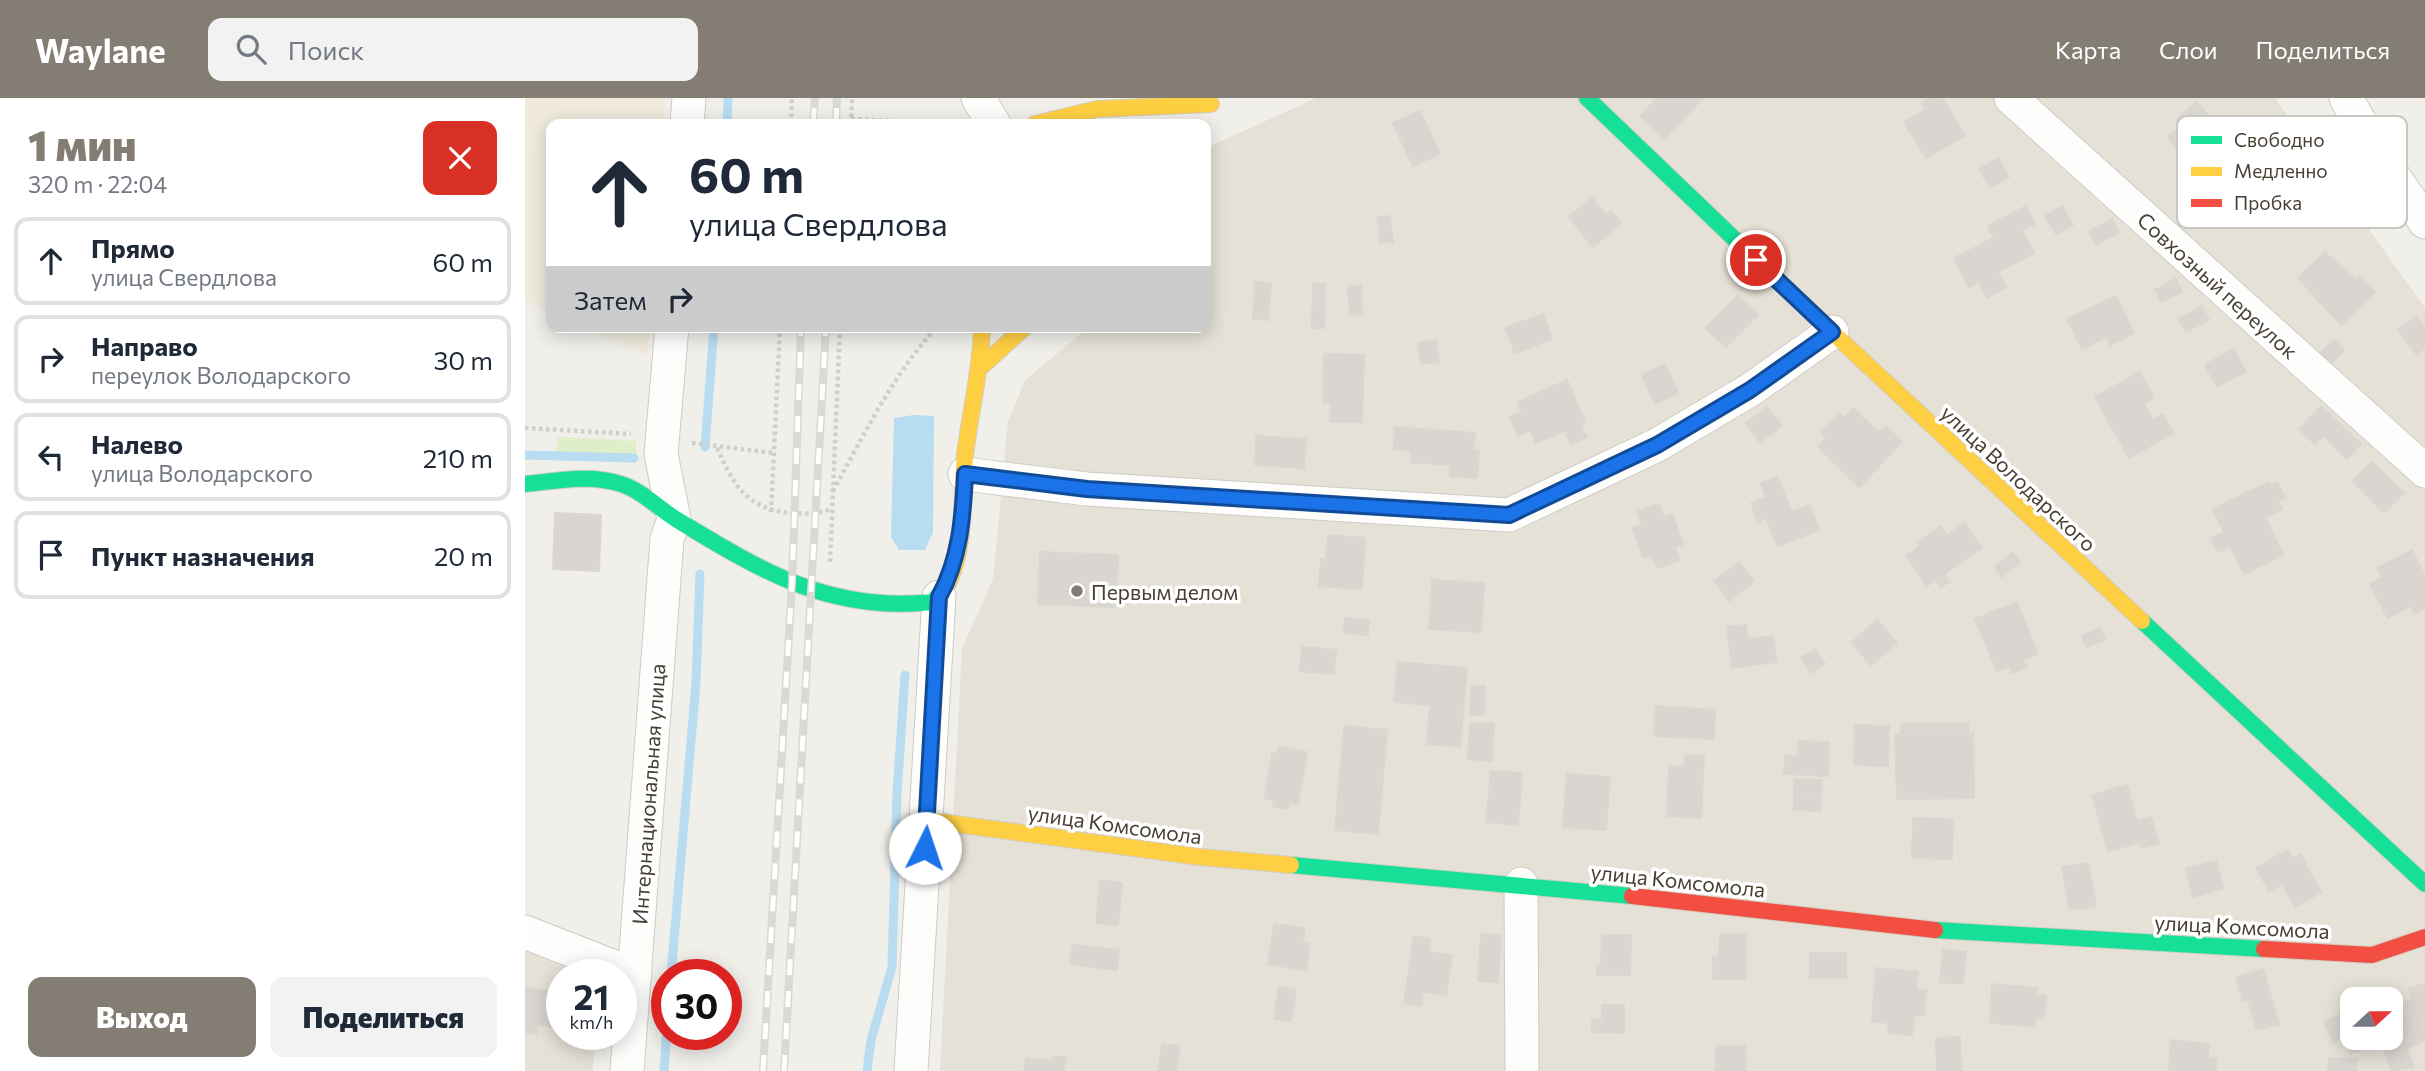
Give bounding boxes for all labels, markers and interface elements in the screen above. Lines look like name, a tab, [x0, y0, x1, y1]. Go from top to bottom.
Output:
search box	[208, 18, 698, 81]
text: Waylane	[35, 29, 166, 70]
icon: search	[232, 30, 270, 68]
text: Поиск	[288, 34, 364, 65]
text: Карта	[2055, 35, 2121, 64]
text: Слои	[2159, 35, 2217, 64]
text: Поделиться	[2255, 35, 2390, 64]
legend	[2177, 116, 2407, 228]
text: 1 мин	[28, 118, 137, 170]
button: close	[423, 121, 497, 195]
text: Свободно	[2234, 128, 2324, 151]
text: 60 m	[689, 143, 804, 203]
icon: ahead	[574, 147, 665, 238]
text: Медленно	[2234, 159, 2328, 182]
text: 320 m · 22:04	[28, 170, 167, 198]
text: Пробка	[2234, 191, 2302, 214]
text: улица Свердлова	[689, 203, 948, 243]
street label: Совхозный переулок	[2133, 207, 2303, 363]
pin	[1726, 230, 1786, 290]
text: Прямо	[91, 232, 175, 263]
icon: arrive	[1737, 241, 1775, 279]
icon: ahead	[32, 242, 70, 280]
text: 60 m	[433, 246, 493, 277]
text: улица Свердлова	[91, 263, 277, 291]
icon: right	[661, 280, 699, 318]
text: Затем	[574, 284, 647, 315]
text: Направо	[91, 330, 198, 361]
icon: right	[32, 340, 70, 378]
text: 30 m	[434, 344, 493, 375]
text: переулок Володарского	[91, 361, 351, 389]
street label: улица Володарского	[1936, 400, 2102, 556]
text: Налево	[91, 428, 183, 459]
icon: left	[32, 438, 70, 476]
text: 210 m	[423, 442, 493, 473]
text: улица Володарского	[91, 459, 313, 487]
icon: arrive	[32, 536, 70, 574]
text: Пункт назначения	[91, 540, 315, 571]
text: 20 m	[434, 540, 493, 571]
place label: Первым делом	[1091, 579, 1238, 604]
marker: Первым делом	[1069, 583, 1085, 599]
street label: Интернациональная улица	[626, 663, 670, 925]
street label: улица Комсомола	[1026, 799, 1204, 849]
position arrow	[888, 811, 962, 885]
street label: улица Комсомола	[1589, 858, 1767, 902]
street label: улица Комсомола	[2154, 909, 2330, 943]
speed limit sign: 30	[651, 959, 742, 1050]
text: 21	[574, 974, 609, 1017]
button: Выход	[28, 977, 256, 1057]
button: Поделиться	[270, 977, 497, 1057]
north arrow	[2340, 987, 2403, 1050]
map controls	[2340, 987, 2403, 1050]
text: km/h	[570, 1011, 613, 1033]

